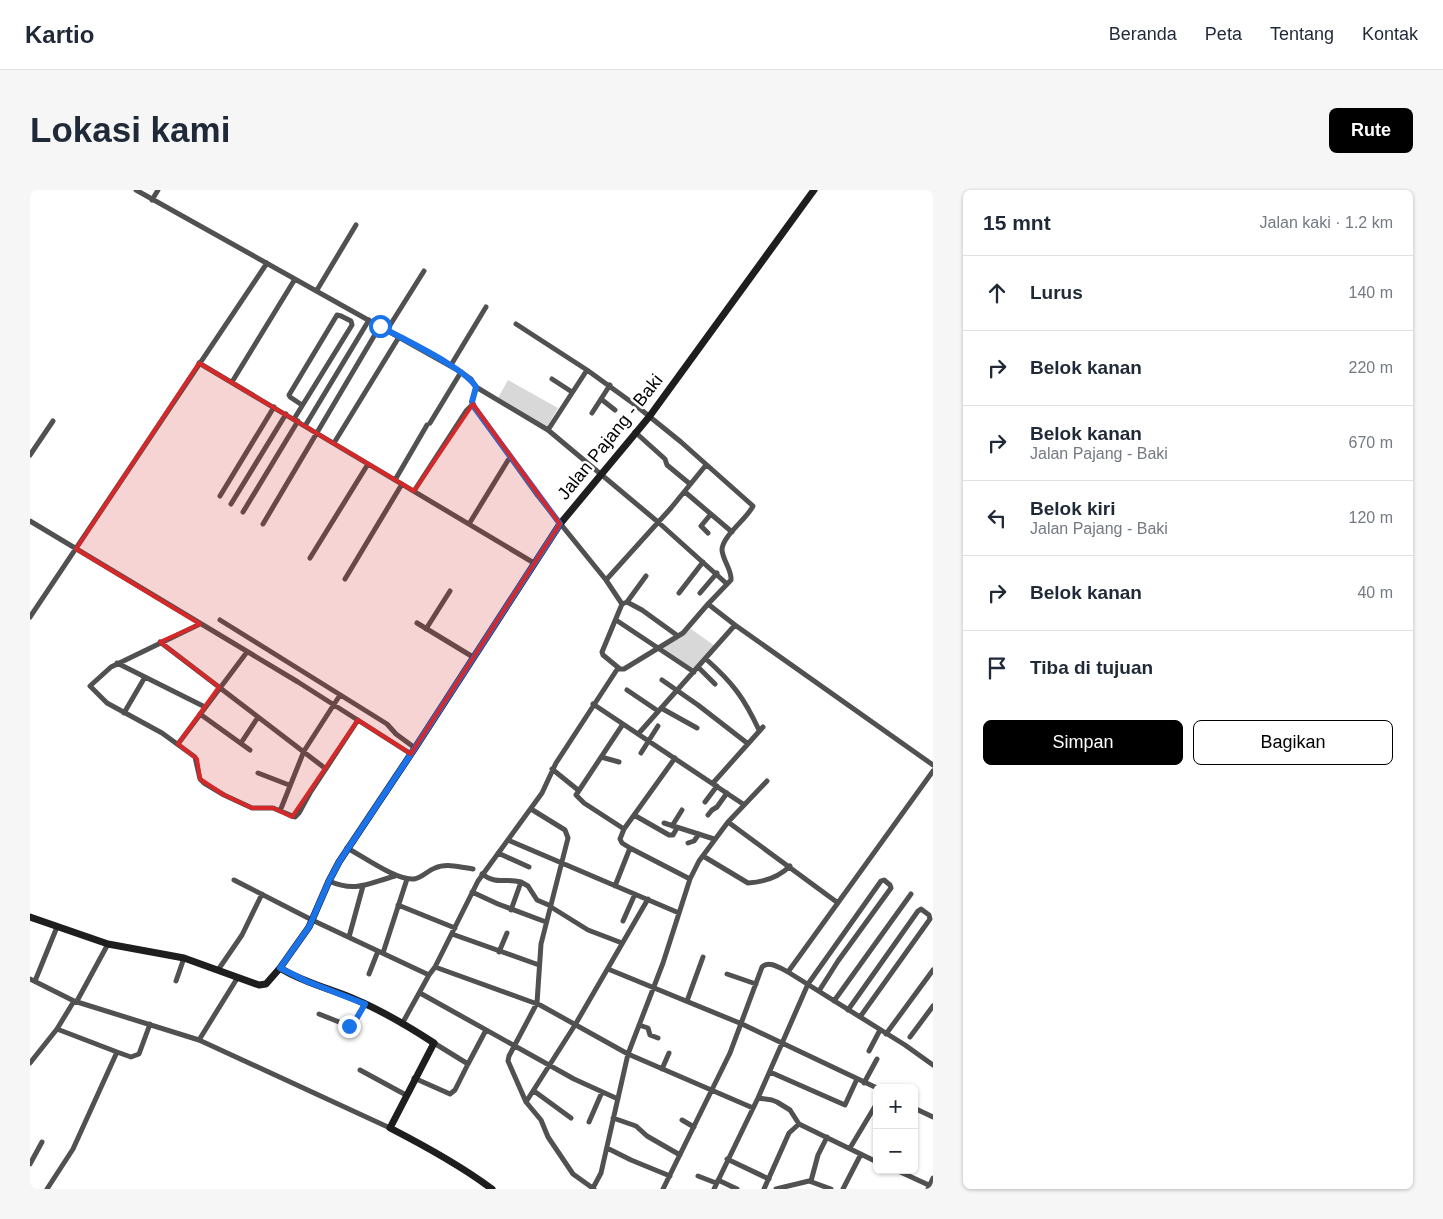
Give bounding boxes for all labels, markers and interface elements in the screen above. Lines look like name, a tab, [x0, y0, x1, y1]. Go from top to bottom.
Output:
text: Kartio	[25, 21, 94, 48]
text: Beranda	[1109, 24, 1177, 44]
text: Peta	[1205, 24, 1242, 44]
text: Tentang	[1270, 24, 1334, 44]
text: Kontak	[1362, 24, 1418, 44]
button: Rute	[1329, 108, 1413, 153]
text: Lokasi kami	[30, 110, 230, 149]
text: 15 mnt	[983, 211, 1051, 234]
text: Jalan kaki · 1.2 km	[1260, 214, 1393, 231]
icon: ahead	[983, 279, 1011, 307]
text: Lurus	[1030, 282, 1083, 303]
text: 140 m	[1349, 284, 1393, 301]
route start	[369, 315, 392, 338]
icon: right	[983, 354, 1011, 382]
text: Belok kanan	[1030, 357, 1142, 378]
text: 220 m	[1349, 359, 1393, 376]
street label: Jalan Pajang - Baki	[553, 370, 667, 504]
text: Belok kanan	[1030, 423, 1142, 444]
icon: right	[983, 429, 1011, 457]
text: 670 m	[1349, 434, 1393, 451]
text: Jalan Pajang - Baki	[1030, 445, 1168, 462]
text: Belok kiri	[1030, 498, 1116, 519]
icon: left	[983, 504, 1011, 532]
text: 120 m	[1349, 509, 1393, 526]
text: Jalan Pajang - Baki	[1030, 520, 1168, 537]
icon: right	[983, 579, 1011, 607]
text: Belok kanan	[1030, 582, 1142, 603]
text: 40 m	[1357, 584, 1393, 601]
icon: arrive	[983, 654, 1011, 682]
text: Tiba di tujuan	[1030, 657, 1153, 678]
button: Simpan	[983, 720, 1183, 765]
button: Bagikan	[1193, 720, 1393, 765]
route end	[338, 1015, 361, 1038]
map controls	[873, 1084, 918, 1174]
button: +	[873, 1084, 918, 1129]
button: −	[873, 1129, 918, 1174]

